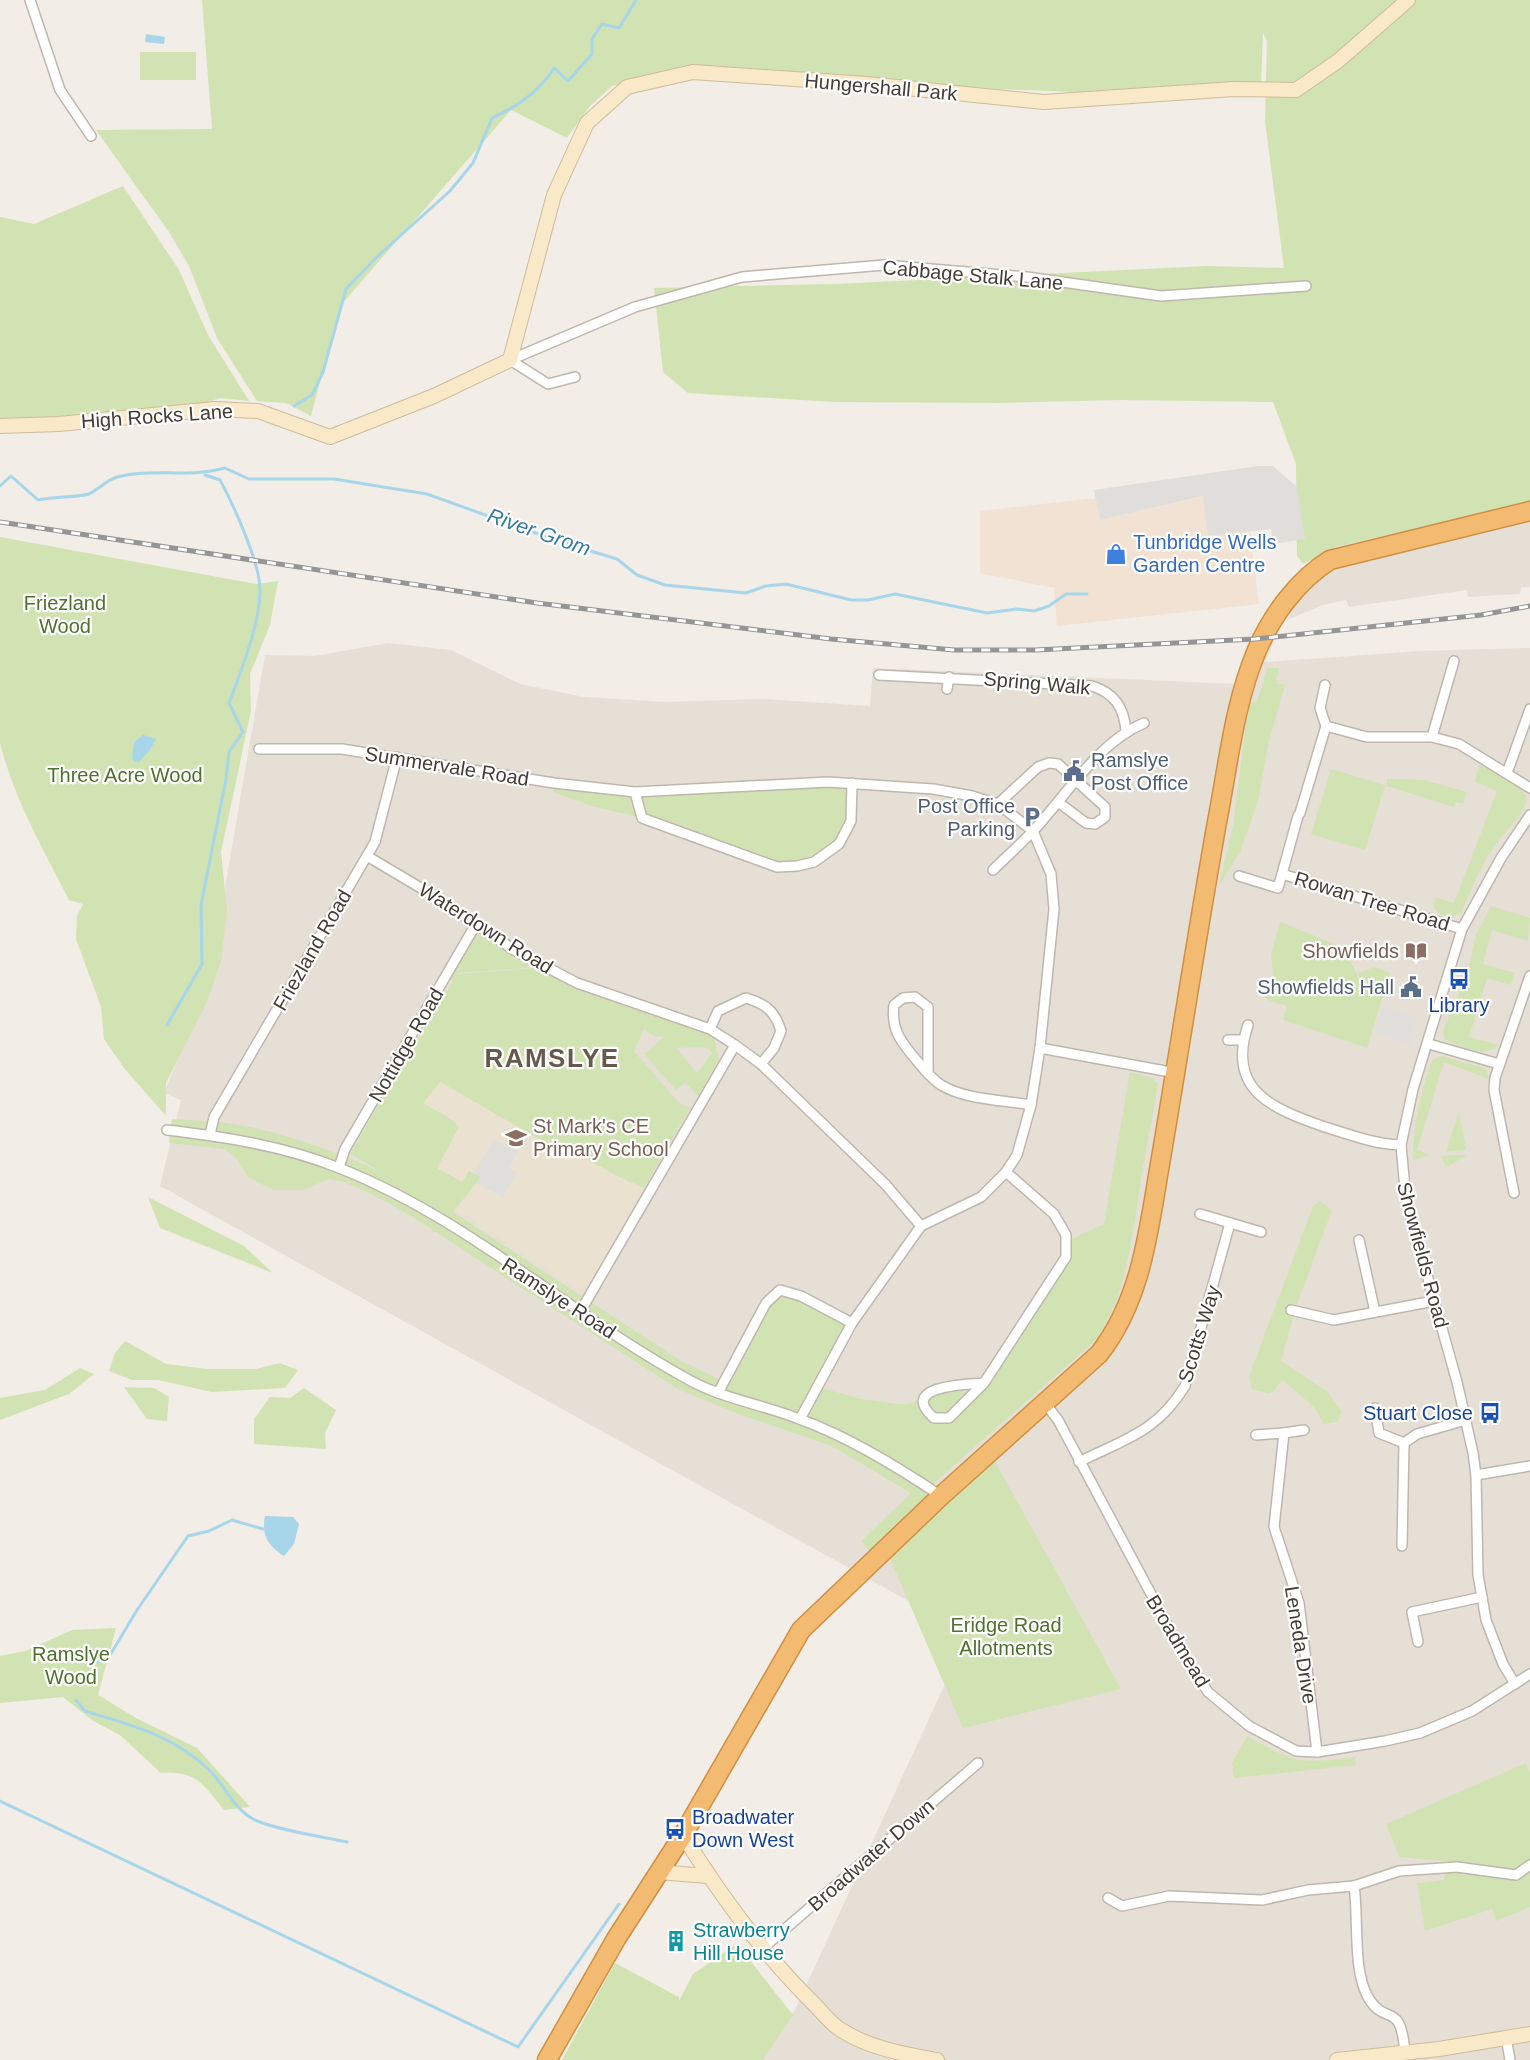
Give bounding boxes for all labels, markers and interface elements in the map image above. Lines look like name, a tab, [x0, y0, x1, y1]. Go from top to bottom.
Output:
street label: Hungershall Park	[804, 69, 959, 105]
street label: Cabbage Stalk Lane	[882, 256, 1064, 294]
street label: High Rocks Lane	[80, 400, 234, 432]
water label: River Grom	[485, 503, 594, 560]
place label: Tunbridge Wells Garden Centre	[1133, 531, 1276, 576]
shop icon: Tunbridge Wells Garden Centre	[1104, 542, 1128, 566]
park label: Friezland Wood	[24, 592, 106, 637]
street label: Spring Walk	[983, 667, 1092, 699]
street label: Summervale Road	[363, 742, 531, 790]
place label: Ramslye Post Office	[1091, 749, 1188, 794]
public building icon: Ramslye Post Office	[1062, 759, 1086, 783]
park label: Three Acre Wood	[47, 764, 203, 786]
place label: Post Office Parking	[918, 795, 1015, 840]
parking icon: Post Office Parking	[1020, 805, 1044, 829]
street label: Rowan Tree Road	[1292, 867, 1452, 935]
street label: Waterdown Road	[415, 878, 557, 978]
street label: Friezland Road	[269, 886, 355, 1014]
library icon: Showfields	[1404, 939, 1428, 963]
place label: Showfields	[1302, 940, 1399, 962]
bus stop icon: Library	[1447, 967, 1471, 991]
public building icon: Showfields Hall	[1399, 975, 1423, 999]
place label: Showfields Hall	[1257, 976, 1394, 998]
street label: Nottidge Road	[365, 984, 447, 1106]
place label: Library	[1428, 994, 1490, 1016]
district label: RAMSLYE	[484, 1043, 620, 1073]
place label: St Mark's CE Primary School	[533, 1115, 669, 1160]
school or university icon: St Mark's CE Primary School	[504, 1126, 528, 1150]
street label: Showfields Road	[1393, 1180, 1453, 1330]
street label: Ramslye Road	[498, 1253, 620, 1343]
street label: Scotts Way	[1174, 1283, 1224, 1385]
bus stop icon: Stuart Close	[1478, 1401, 1502, 1425]
place label: Stuart Close	[1363, 1402, 1473, 1424]
street label: Leneda Drive	[1281, 1585, 1321, 1705]
street label: Broadmead	[1142, 1591, 1214, 1691]
park label: Eridge Road Allotments	[950, 1614, 1062, 1659]
park label: Ramslye Wood	[32, 1643, 110, 1688]
street label: Broadwater Down	[804, 1795, 938, 1915]
place label: Broadwater Down West	[692, 1806, 795, 1851]
bus stop icon: Broadwater Down West	[663, 1817, 687, 1841]
place label: Strawberry Hill House	[693, 1919, 790, 1964]
building icon: Strawberry Hill House	[664, 1929, 688, 1953]

